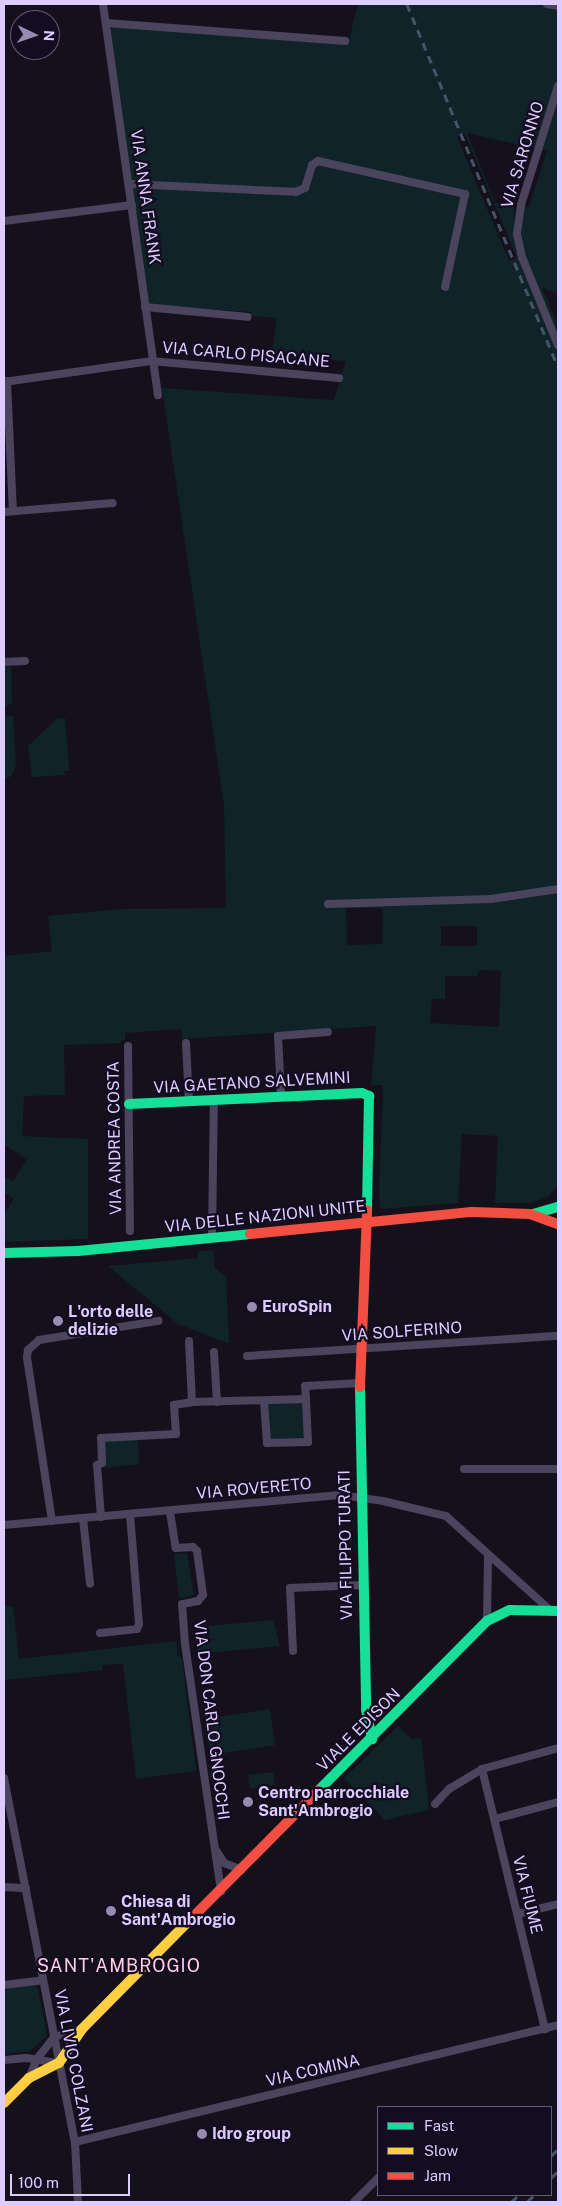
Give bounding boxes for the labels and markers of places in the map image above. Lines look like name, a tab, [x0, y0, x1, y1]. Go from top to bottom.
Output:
place label: EuroSpin	[262, 1297, 332, 1317]
marker: EuroSpin	[246, 1301, 258, 1313]
place label: L'orto delle delizie	[68, 1302, 153, 1340]
marker: L'orto delle delizie	[52, 1315, 64, 1327]
place label: Centro parrocchiale Sant'Ambrogio	[258, 1783, 409, 1821]
marker: Centro parrocchiale Sant'Ambrogio	[242, 1796, 254, 1808]
place label: Chiesa di Sant'Ambrogio	[121, 1892, 236, 1930]
marker: Chiesa di Sant'Ambrogio	[105, 1905, 117, 1917]
place label: Idro group	[212, 2124, 291, 2144]
marker: Idro group	[196, 2128, 208, 2140]

